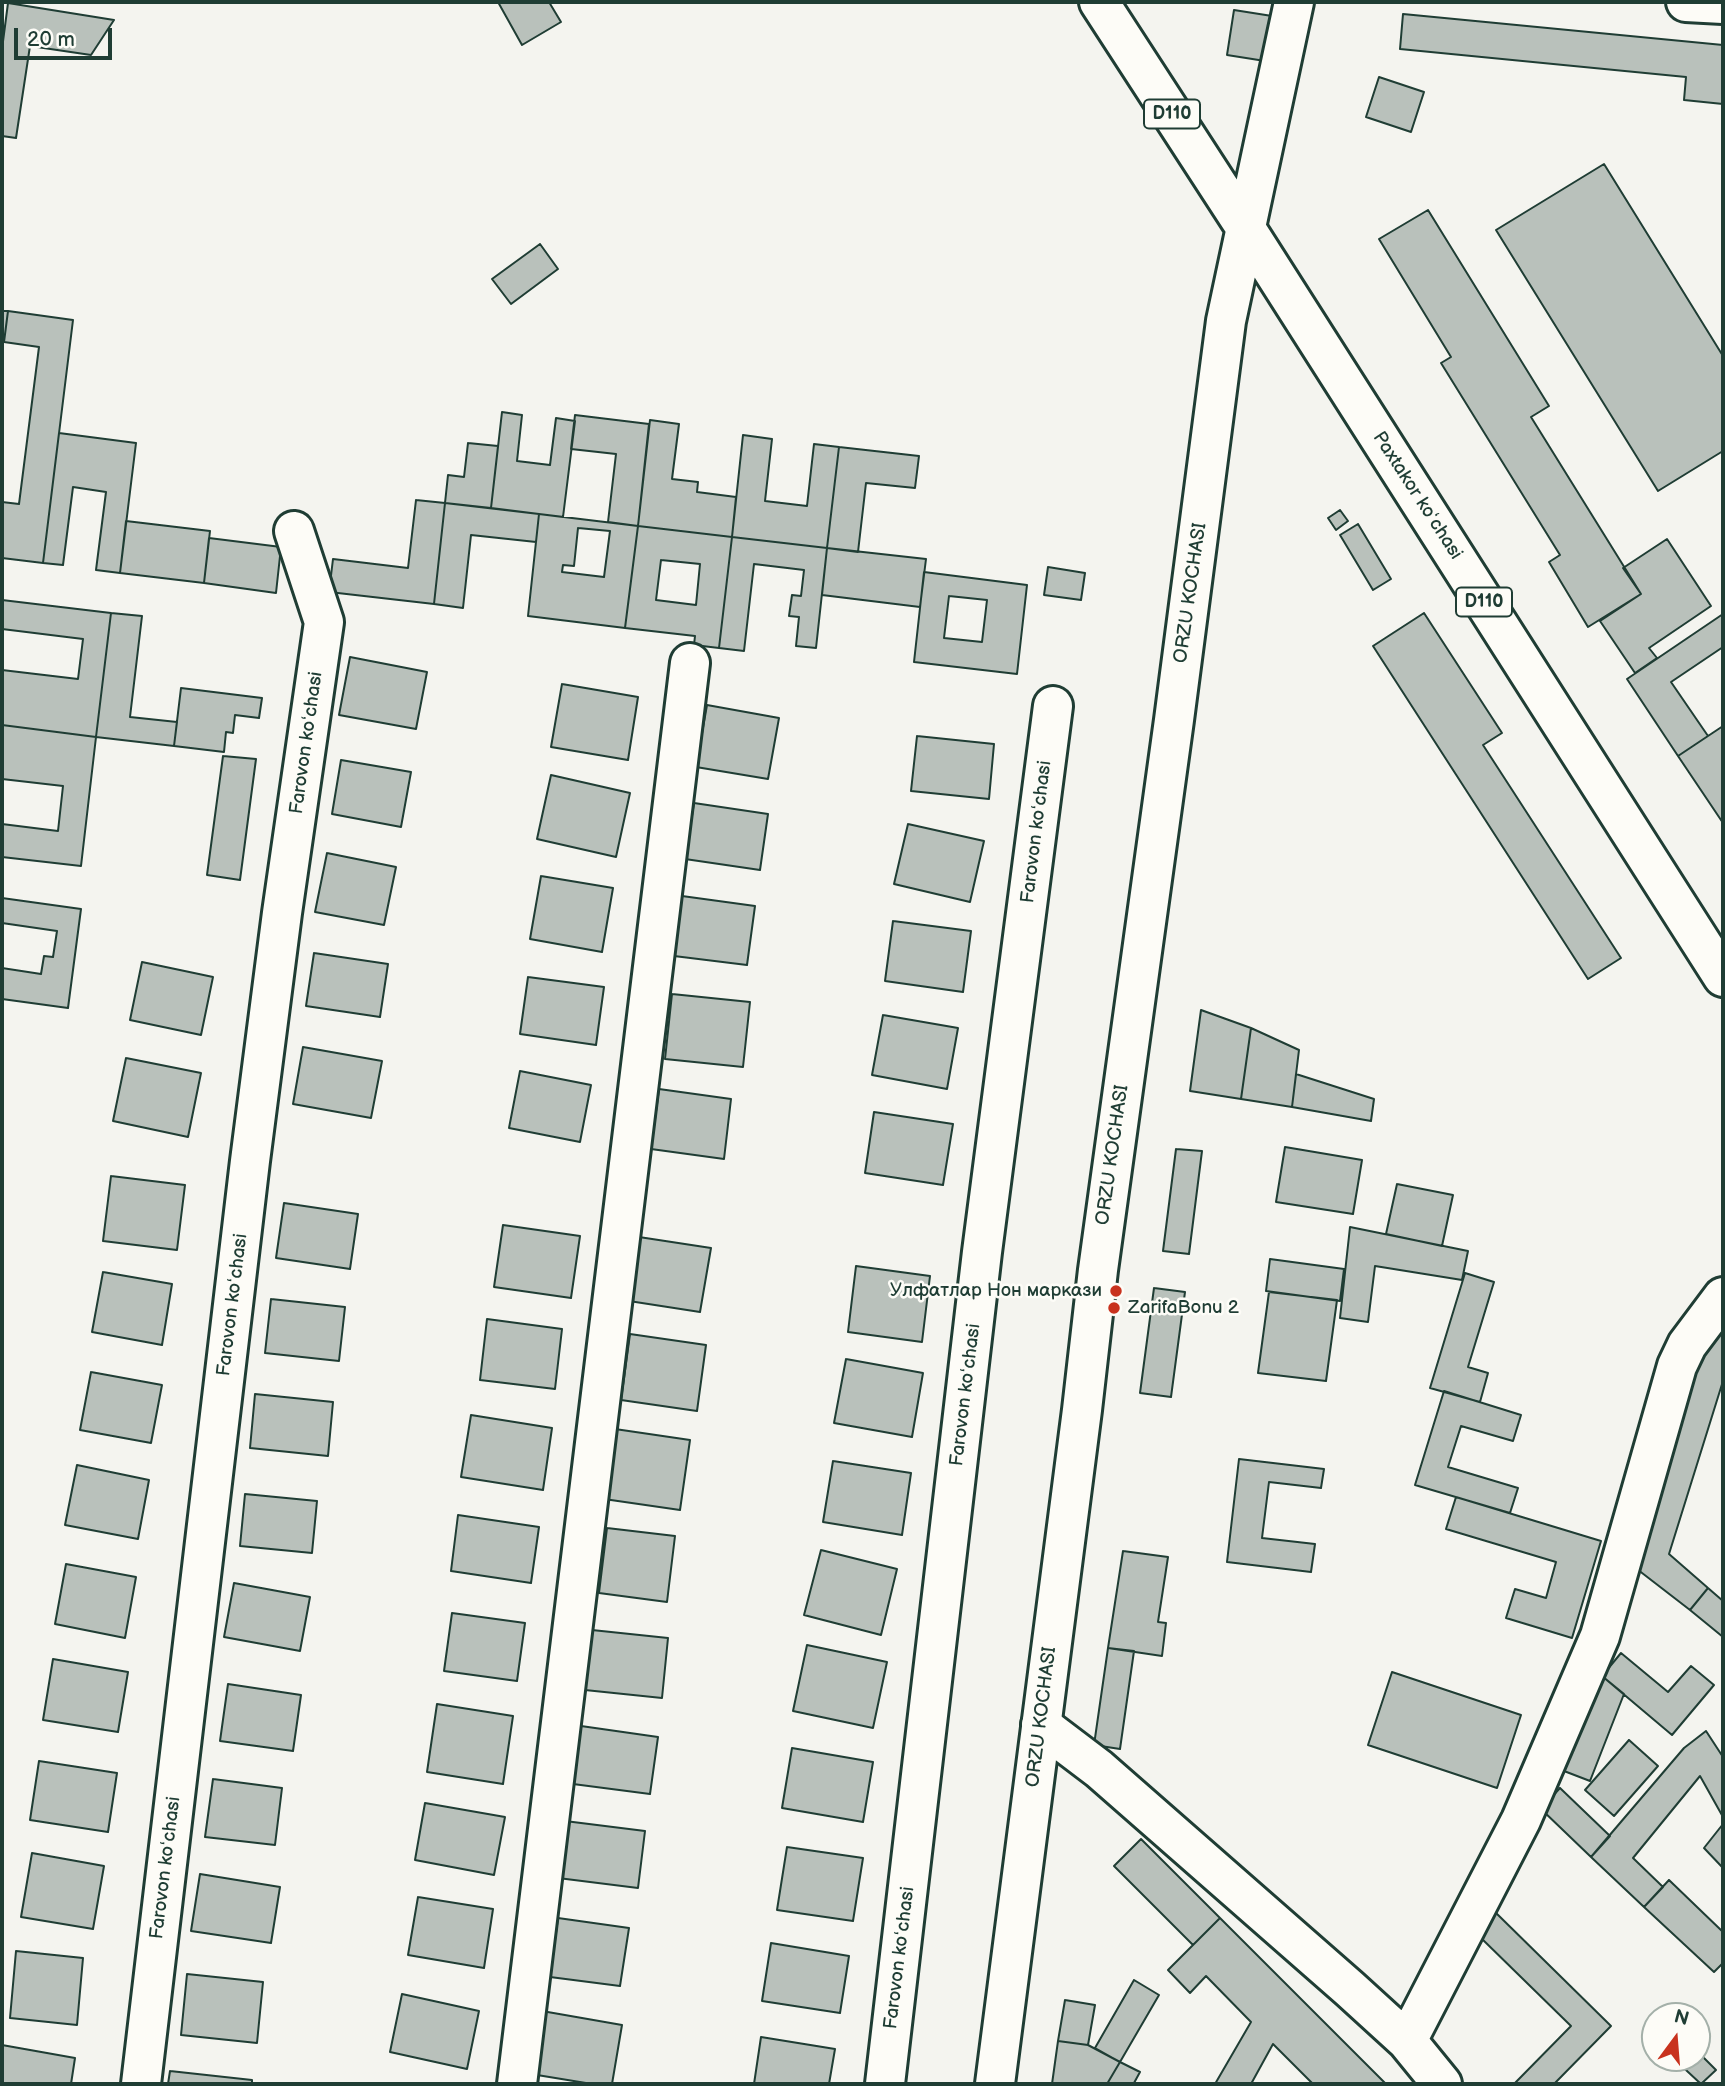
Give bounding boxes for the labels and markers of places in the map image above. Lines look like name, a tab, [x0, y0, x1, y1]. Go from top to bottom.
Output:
place label: Улфатлар Нон маркази	[890, 1280, 1102, 1302]
marker: Улфатлар Нон маркази	[1108, 1283, 1124, 1299]
place label: ZarifaBonu 2	[1128, 1297, 1239, 1319]
marker: ZarifaBonu 2	[1106, 1300, 1122, 1316]

